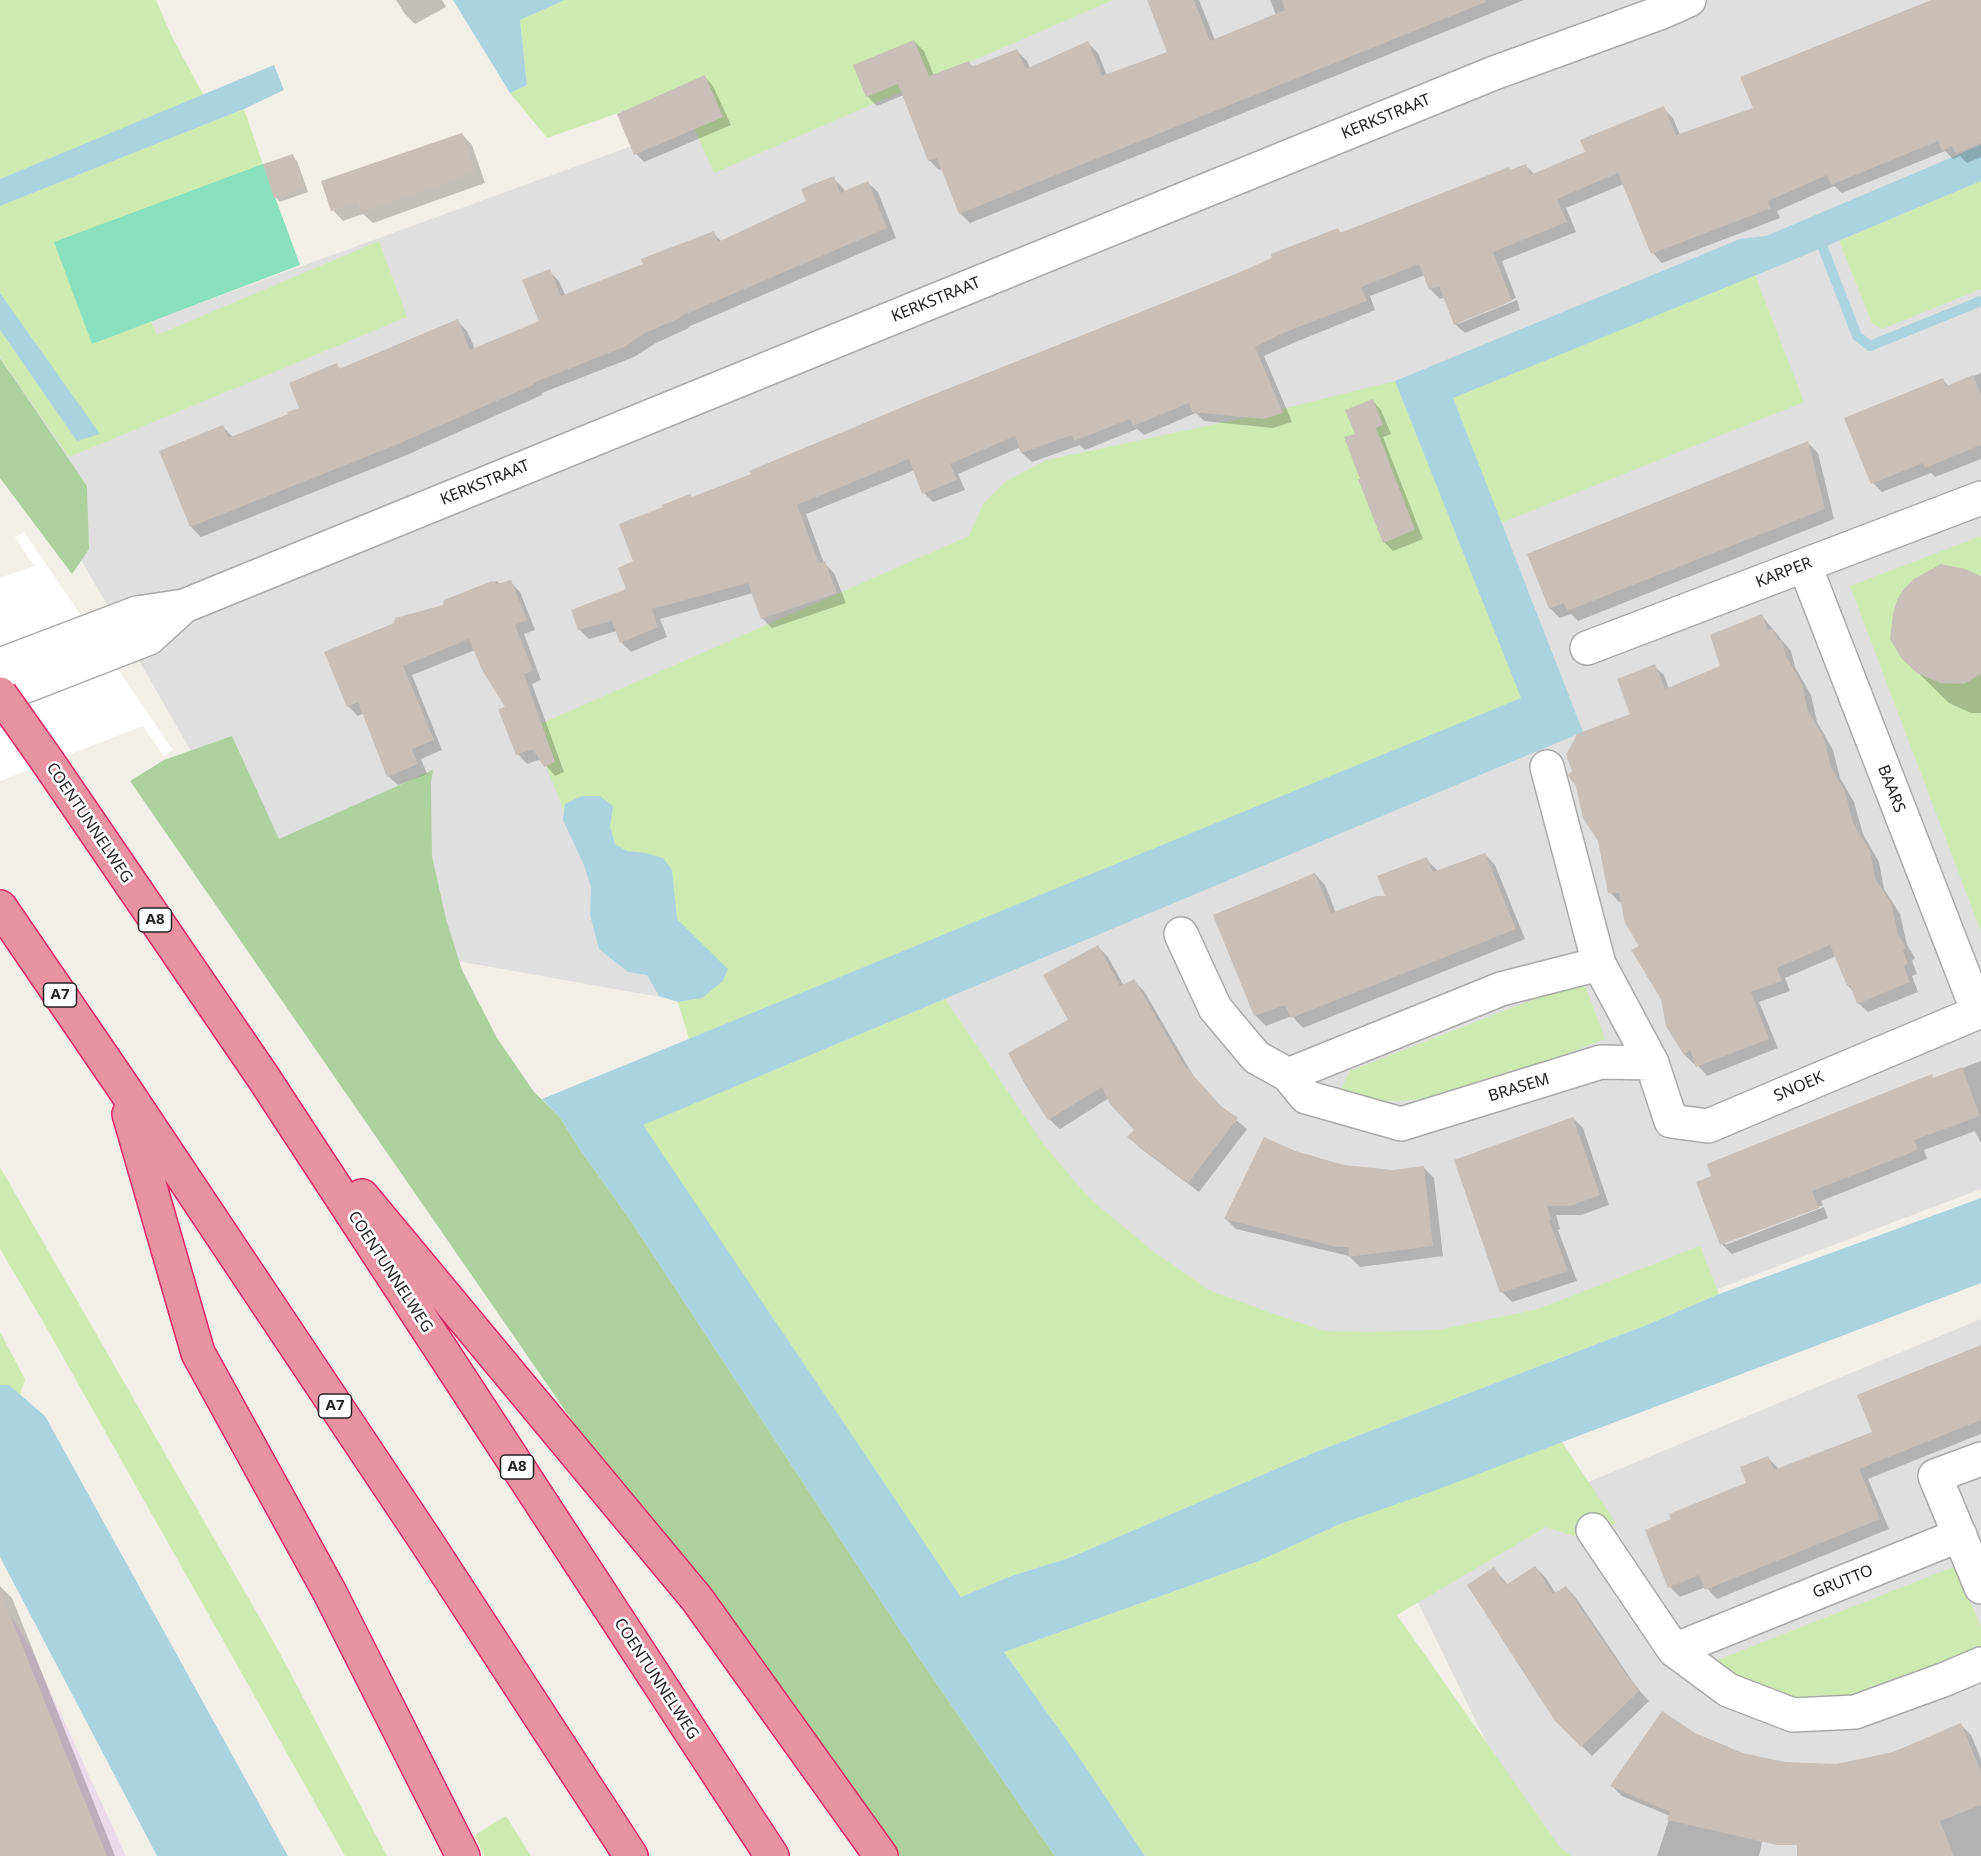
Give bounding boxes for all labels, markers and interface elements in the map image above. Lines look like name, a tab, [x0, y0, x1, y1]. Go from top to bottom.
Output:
street label: KERKSTRAAT	[1339, 90, 1433, 144]
street label: KERKSTRAAT	[889, 273, 983, 327]
street label: KERKSTRAAT	[438, 456, 532, 510]
street label: KARPER	[1753, 554, 1815, 592]
street label: COENTUNNELWEG	[42, 759, 136, 887]
street label: BAARS	[1873, 762, 1909, 816]
road number: A8	[138, 908, 172, 932]
road number: A7	[44, 983, 76, 1007]
street label: SNOEK	[1771, 1068, 1827, 1106]
street label: BRASEM	[1486, 1070, 1552, 1106]
street label: COENTUNNELWEG	[344, 1208, 436, 1336]
road number: A7	[318, 1394, 352, 1418]
road number: A8	[500, 1455, 534, 1479]
street label: GRUTTO	[1810, 1561, 1876, 1603]
street label: COENTUNNELWEG	[610, 1615, 702, 1743]

